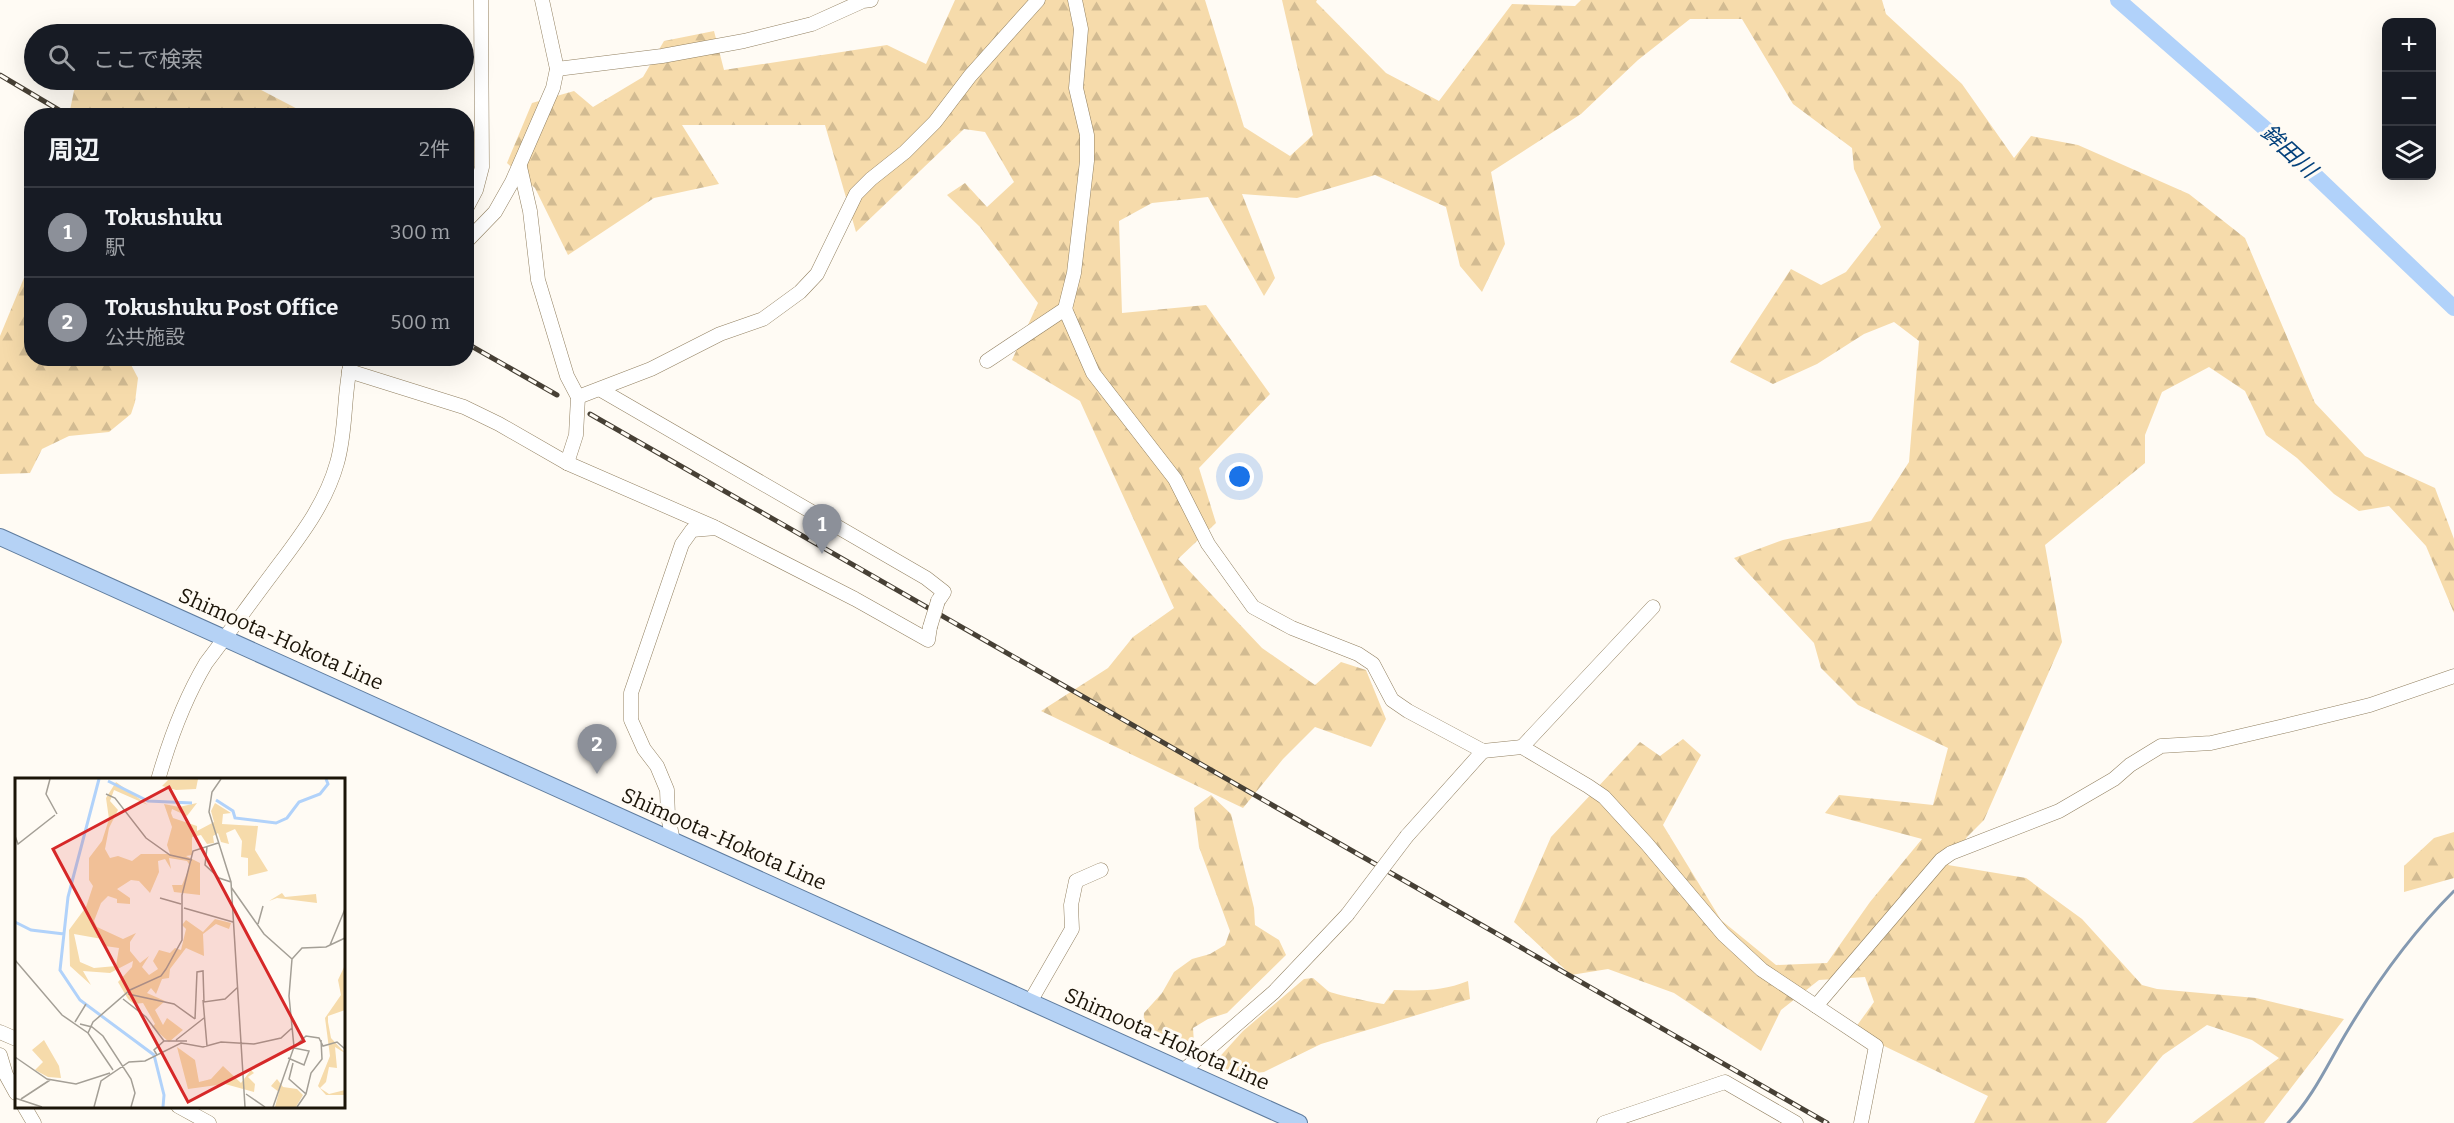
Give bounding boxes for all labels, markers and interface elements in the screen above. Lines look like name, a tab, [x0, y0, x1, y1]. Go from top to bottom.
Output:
map controls	[2382, 18, 2436, 180]
button: +	[2382, 18, 2436, 72]
search box	[24, 24, 474, 90]
icon: search	[45, 41, 78, 74]
text: ここで検索	[93, 46, 203, 73]
button: −	[2382, 72, 2436, 126]
water label: 鉾田川	[2256, 119, 2324, 185]
button: layers	[2382, 126, 2436, 180]
text: 周辺	[48, 135, 100, 166]
text: 2件	[419, 137, 450, 161]
text: Tokushuku	[105, 204, 222, 231]
text: 1	[63, 220, 72, 244]
text: 300 m	[390, 220, 450, 244]
text: 駅	[105, 235, 125, 259]
text: Tokushuku Post Office	[105, 294, 338, 321]
text: 2	[62, 310, 73, 334]
text: 500 m	[391, 310, 450, 334]
text: 公共施設	[105, 325, 185, 349]
your location	[1225, 462, 1254, 491]
pin: 1	[802, 504, 842, 554]
street label: Shimoota-Hokota Line	[174, 582, 388, 696]
pin: 2	[578, 724, 616, 774]
inset map	[15, 778, 345, 1108]
street label: Shimoota-Hokota Line	[617, 782, 831, 896]
street label: Shimoota-Hokota Line	[1060, 982, 1274, 1096]

